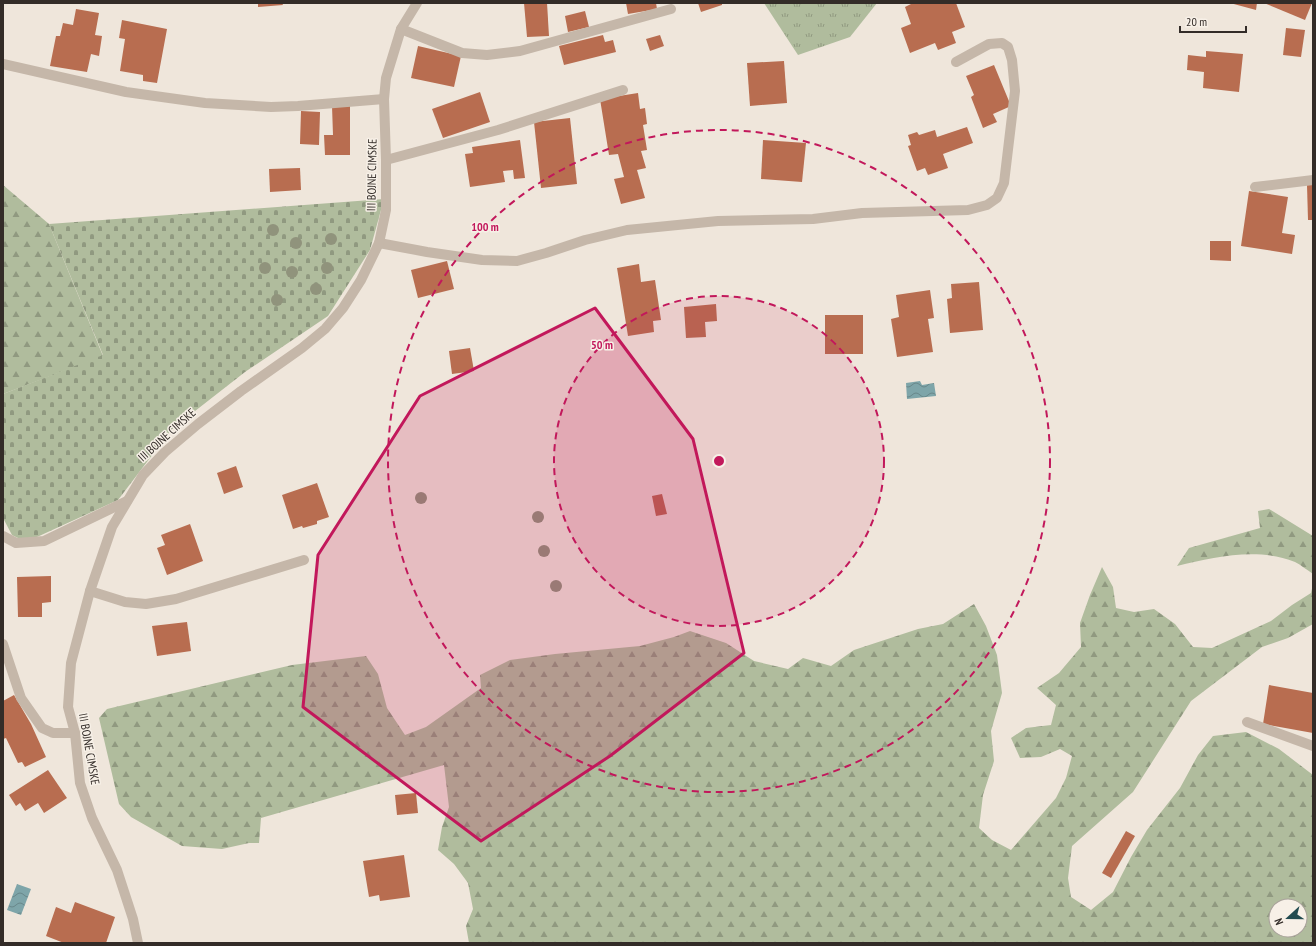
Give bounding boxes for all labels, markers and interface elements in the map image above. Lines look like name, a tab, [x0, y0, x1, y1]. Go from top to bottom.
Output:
scale bar	[1180, 8, 1246, 34]
text: 20 m	[1186, 14, 1207, 29]
street label: III BOJNE CIMSKE	[363, 139, 380, 211]
text: 100 m	[471, 219, 499, 234]
text: 50 m	[591, 337, 613, 352]
street label: III BOJNE CIMSKE	[135, 405, 199, 464]
centre of rings	[712, 454, 726, 468]
street label: III BOJNE CIMSKE	[76, 712, 103, 786]
north arrow	[1268, 898, 1308, 938]
text: N	[1271, 916, 1286, 927]

